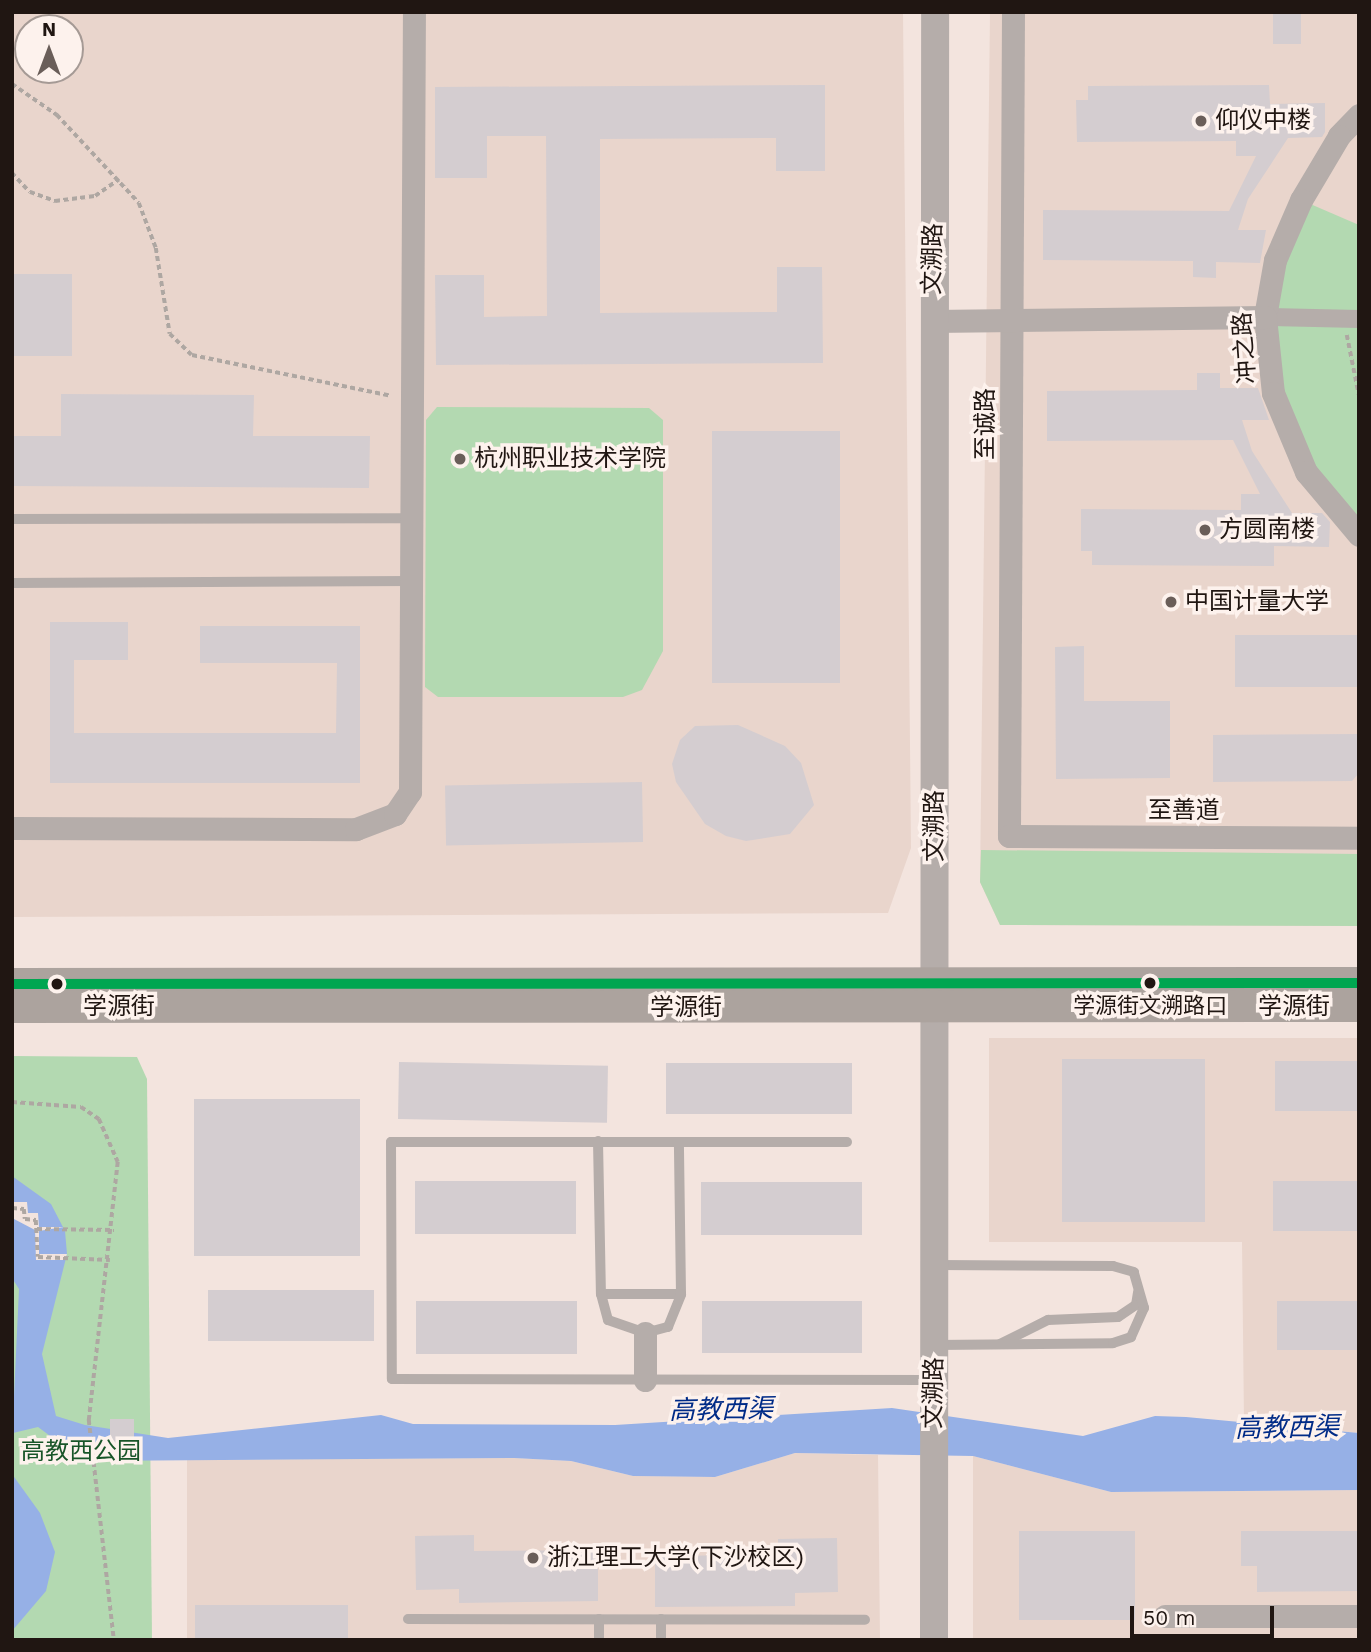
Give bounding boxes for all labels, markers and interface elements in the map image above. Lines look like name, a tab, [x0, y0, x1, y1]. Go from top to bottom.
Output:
north arrow	[14, 14, 84, 84]
text: N	[42, 18, 56, 41]
place label: 仰仪中楼	[1215, 107, 1311, 135]
marker: 仰仪中楼	[1193, 113, 1209, 129]
street label: 文溯路	[918, 223, 948, 295]
street label: 冲之路	[1228, 311, 1262, 385]
street label: 至诚路	[972, 388, 1000, 460]
place label: 杭州职业技术学院	[474, 445, 666, 473]
marker: 杭州职业技术学院	[452, 451, 468, 467]
place label: 方圆南楼	[1219, 516, 1315, 544]
marker: 方圆南楼	[1197, 522, 1213, 538]
place label: 中国计量大学	[1185, 588, 1329, 616]
marker: 中国计量大学	[1163, 594, 1179, 610]
street label: 文溯路	[921, 790, 949, 862]
street label: 至善道	[1148, 797, 1220, 825]
marker: 学源街文溯路口	[1143, 976, 1157, 990]
unlabelled marker	[50, 977, 64, 991]
street label: 学源街	[83, 993, 155, 1021]
place label: 学源街文溯路口	[1073, 993, 1227, 1019]
street label: 学源街	[1258, 993, 1330, 1021]
street label: 学源街	[650, 994, 722, 1022]
street label: 文溯路	[919, 1357, 949, 1429]
water label: 高教西渠	[669, 1393, 773, 1427]
water label: 高教西渠	[1235, 1411, 1339, 1445]
park label: 高教西公园	[21, 1438, 141, 1466]
place label: 浙江理工大学(下沙校区)	[547, 1544, 804, 1572]
marker: 浙江理工大学(下沙校区)	[525, 1550, 541, 1566]
scale bar	[1133, 1592, 1276, 1636]
text: 50 m	[1143, 1605, 1195, 1630]

